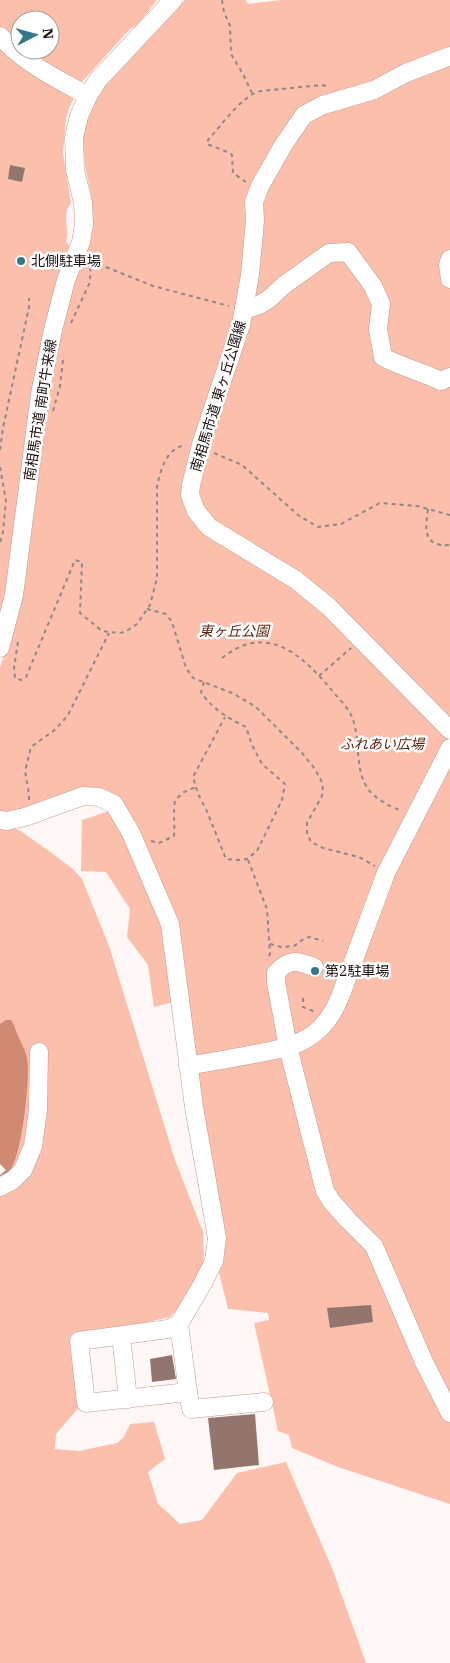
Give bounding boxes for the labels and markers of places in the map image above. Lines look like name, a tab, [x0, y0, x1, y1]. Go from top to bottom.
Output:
place label: 北側駐車場	[31, 252, 101, 270]
marker: 北側駐車場	[15, 255, 27, 267]
place label: 第2駐車場	[325, 962, 389, 980]
marker: 第2駐車場	[309, 965, 321, 977]

